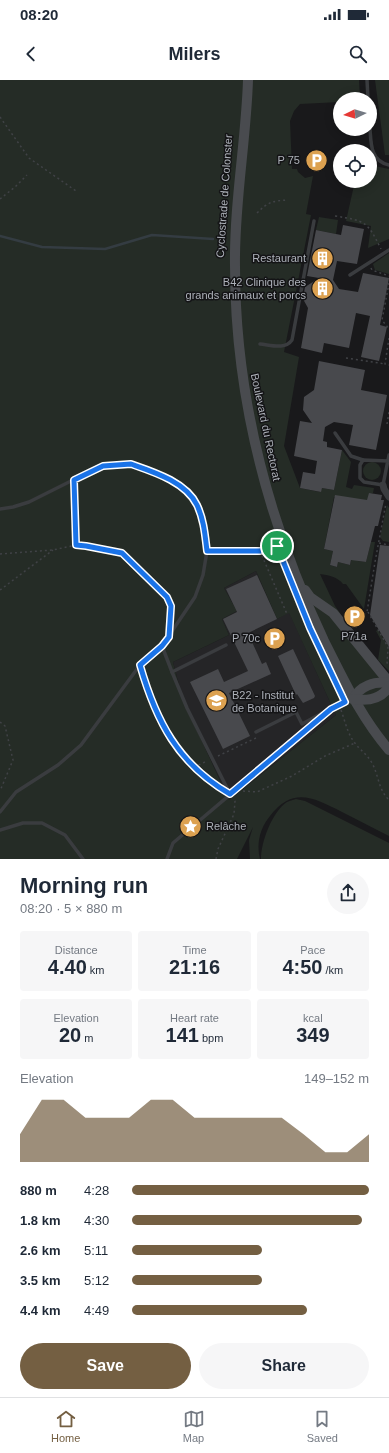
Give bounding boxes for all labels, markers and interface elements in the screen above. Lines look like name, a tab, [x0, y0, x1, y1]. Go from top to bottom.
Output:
text: 08:20	[20, 6, 58, 23]
icon: back	[20, 43, 42, 65]
icon: search	[347, 43, 369, 65]
text: Milers	[168, 44, 221, 64]
north arrow	[333, 92, 377, 136]
map controls	[333, 92, 377, 188]
street label: Cyclostrade de Colonster	[214, 134, 234, 258]
button: locate	[333, 144, 377, 188]
parking icon: P 75	[303, 147, 329, 173]
place label: P 75	[278, 154, 300, 166]
building icon: Restaurant	[309, 245, 335, 271]
place label: Restaurant	[252, 252, 306, 264]
building icon: B42 Clinique des grands animaux et porcs	[309, 275, 335, 301]
place label: B42 Clinique des grands animaux et porcs	[186, 276, 306, 301]
street label: Boulevard du Rectorat	[249, 372, 283, 482]
pin	[260, 529, 294, 563]
icon: arrive	[266, 535, 288, 557]
parking icon: P71a	[341, 603, 367, 629]
parking icon: P 70c	[262, 625, 288, 651]
place label: P71a	[341, 630, 368, 642]
place label: P 70c	[232, 632, 260, 644]
school or university icon: B22 - Institut de Botanique	[203, 688, 229, 714]
place label: B22 - Institut de Botanique	[232, 689, 297, 714]
place icon: Relâche	[177, 813, 203, 839]
place label: Relâche	[206, 820, 246, 832]
button: share	[327, 872, 369, 914]
text: Morning run	[20, 873, 148, 898]
text: 08:20 · 5 × 880 m	[20, 901, 122, 916]
text: Distance	[55, 944, 98, 956]
text: Time	[182, 944, 207, 956]
text: Pace	[300, 944, 325, 956]
text: 4.40	[48, 956, 87, 978]
text: 21:16	[169, 956, 220, 978]
text: 4:50	[282, 956, 322, 978]
text: km	[87, 964, 105, 976]
text: /km	[322, 964, 343, 976]
text: Elevation	[54, 1012, 99, 1024]
text: Heart rate	[170, 1012, 219, 1024]
text: kcal	[303, 1012, 323, 1024]
text: 20	[59, 1024, 81, 1046]
text: 141	[166, 1024, 199, 1046]
text: 349	[296, 1024, 330, 1046]
text: m	[81, 1032, 93, 1044]
text: bpm	[199, 1032, 223, 1044]
text: Elevation	[20, 1071, 73, 1086]
text: 149–152 m	[304, 1071, 369, 1086]
text: 880 m	[20, 1183, 57, 1198]
text: 4:28	[84, 1183, 109, 1198]
text: 1.8 km	[20, 1213, 60, 1228]
text: 4:30	[84, 1213, 109, 1228]
text: 2.6 km	[20, 1243, 60, 1258]
text: 5:11	[84, 1243, 108, 1258]
text: 3.5 km	[20, 1273, 60, 1288]
text: 5:12	[84, 1273, 109, 1288]
text: 4.4 km	[20, 1303, 60, 1318]
text: 4:49	[84, 1303, 109, 1318]
button: Save	[20, 1343, 191, 1389]
button: Share	[199, 1343, 369, 1389]
tab: Home	[51, 1408, 80, 1444]
tab: Map	[183, 1408, 205, 1444]
tab: Saved	[307, 1408, 338, 1444]

